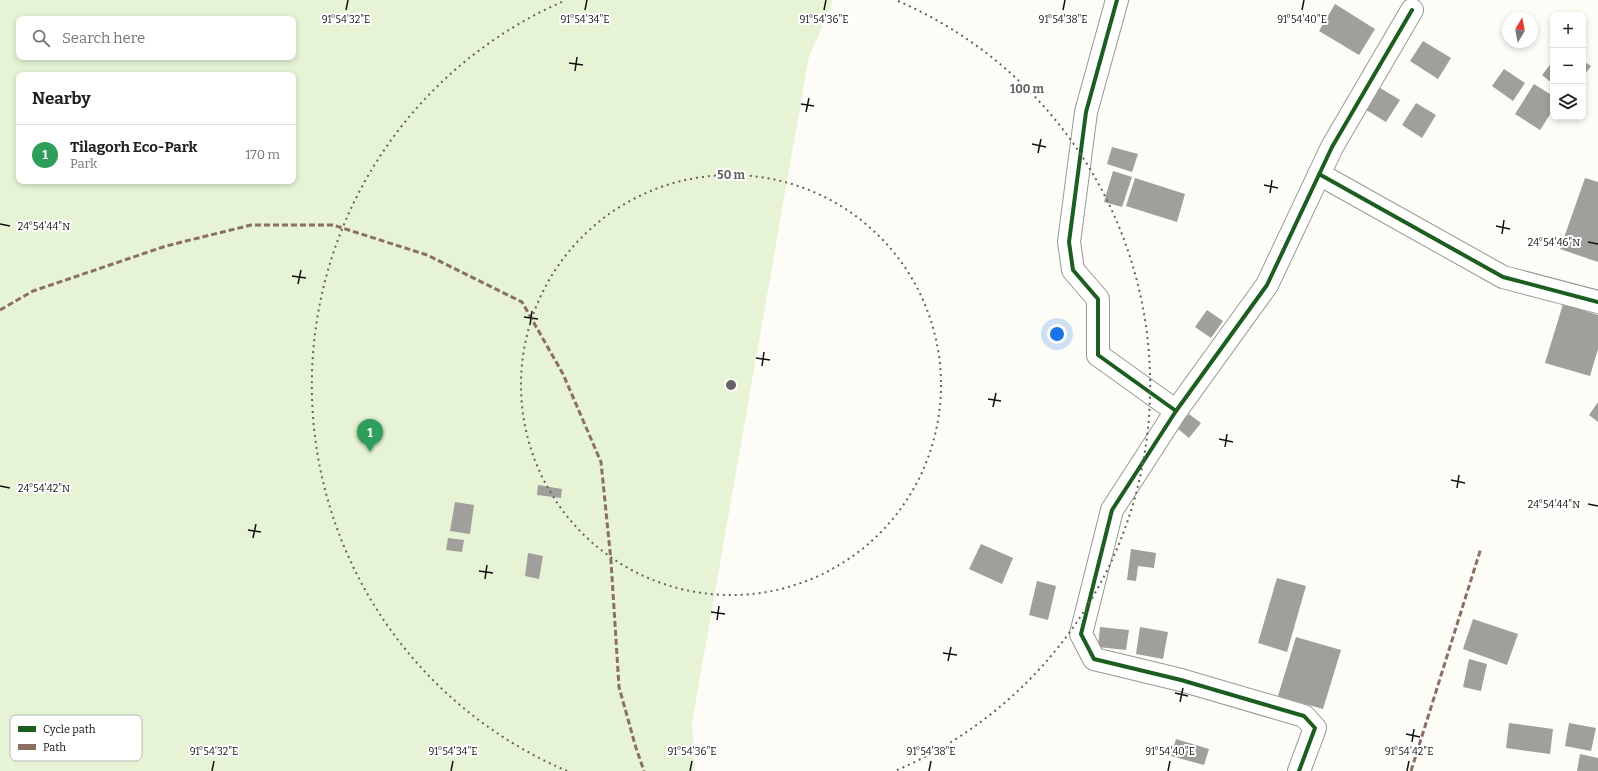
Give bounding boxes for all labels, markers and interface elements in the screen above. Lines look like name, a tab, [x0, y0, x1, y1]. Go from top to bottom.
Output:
north arrow	[1502, 12, 1538, 48]
map controls	[1550, 12, 1586, 120]
button: +	[1550, 12, 1586, 48]
text: 91°54'32"E	[322, 14, 370, 26]
text: 91°54'34"E	[561, 14, 610, 26]
text: 91°54'36"E	[799, 14, 849, 26]
text: 91°54'38"E	[1039, 14, 1087, 26]
text: 91°54'40"E	[1277, 14, 1327, 26]
search box	[16, 16, 296, 60]
icon: search	[30, 27, 52, 49]
text: Search here	[62, 29, 145, 47]
button: −	[1550, 48, 1586, 84]
text: 100 m	[1010, 82, 1045, 96]
button: layers	[1550, 84, 1586, 120]
text: Nearby	[32, 88, 91, 109]
text: Tilagorh Eco-Park	[70, 138, 197, 156]
text: 1	[42, 147, 48, 162]
text: 170 m	[245, 147, 280, 162]
text: Park	[70, 156, 97, 171]
text: 50 m	[717, 168, 745, 182]
text: 24°54'44"N	[18, 221, 70, 233]
text: 24°54'46"N	[1528, 237, 1580, 249]
your location	[1047, 324, 1067, 344]
centre of rings	[724, 378, 738, 392]
pin: 1	[357, 419, 383, 452]
text: 24°54'42"N	[18, 483, 70, 495]
text: 24°54'44"N	[1528, 499, 1580, 511]
legend	[10, 715, 142, 761]
text: Cycle path	[43, 723, 96, 736]
text: Path	[43, 741, 66, 754]
text: 91°54'32"E	[190, 746, 238, 758]
text: 91°54'34"E	[429, 746, 478, 758]
text: 91°54'36"E	[667, 746, 717, 758]
text: 91°54'38"E	[907, 746, 955, 758]
text: 91°54'40"E	[1145, 746, 1195, 758]
text: 91°54'42"E	[1385, 746, 1433, 758]

